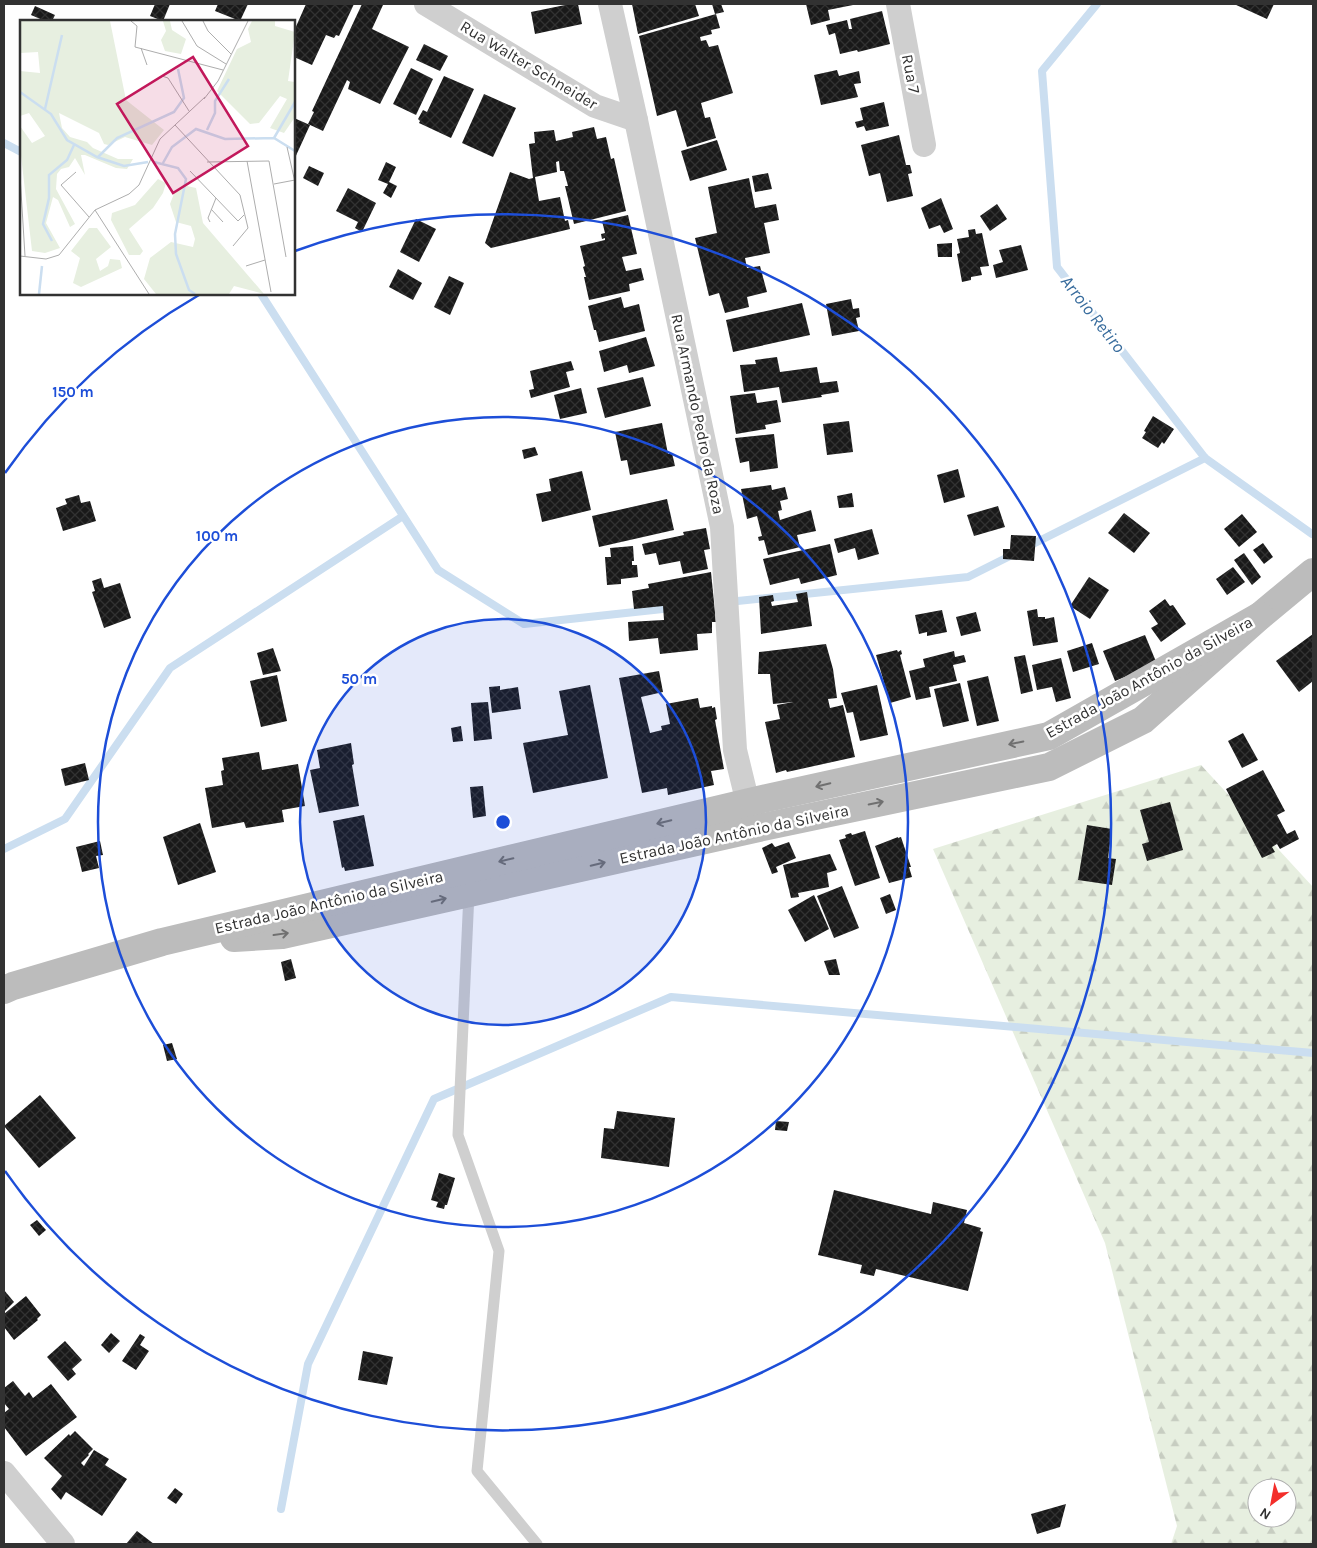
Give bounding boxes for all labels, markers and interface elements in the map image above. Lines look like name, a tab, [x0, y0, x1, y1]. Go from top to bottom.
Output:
street label: Rua Walter Schneider	[457, 17, 601, 114]
inset map	[20, 20, 295, 295]
street label: Rua 7	[898, 53, 924, 96]
water label: Arroio Retiro	[1056, 271, 1130, 357]
street label: Rua Armando Pedro da Roza	[667, 312, 729, 516]
text: 150 m	[52, 383, 94, 401]
text: 100 m	[196, 527, 238, 545]
street label: Estrada João Antônio da Silveira	[1042, 612, 1256, 742]
text: 50 m	[341, 670, 377, 688]
one-way arrow	[1008, 739, 1024, 748]
one-way arrow	[815, 781, 831, 790]
one-way arrow	[868, 798, 884, 808]
street label: Estrada João Antônio da Silveira	[618, 800, 850, 868]
centre of rings	[494, 813, 512, 831]
one-way arrow	[657, 818, 673, 827]
one-way arrow	[499, 856, 515, 865]
one-way arrow	[589, 859, 605, 868]
street label: Estrada João Antônio da Silveira	[213, 866, 445, 938]
one-way arrow	[431, 894, 447, 904]
one-way arrow	[272, 929, 288, 939]
north arrow	[1247, 1478, 1297, 1528]
text: N	[1257, 1504, 1274, 1523]

